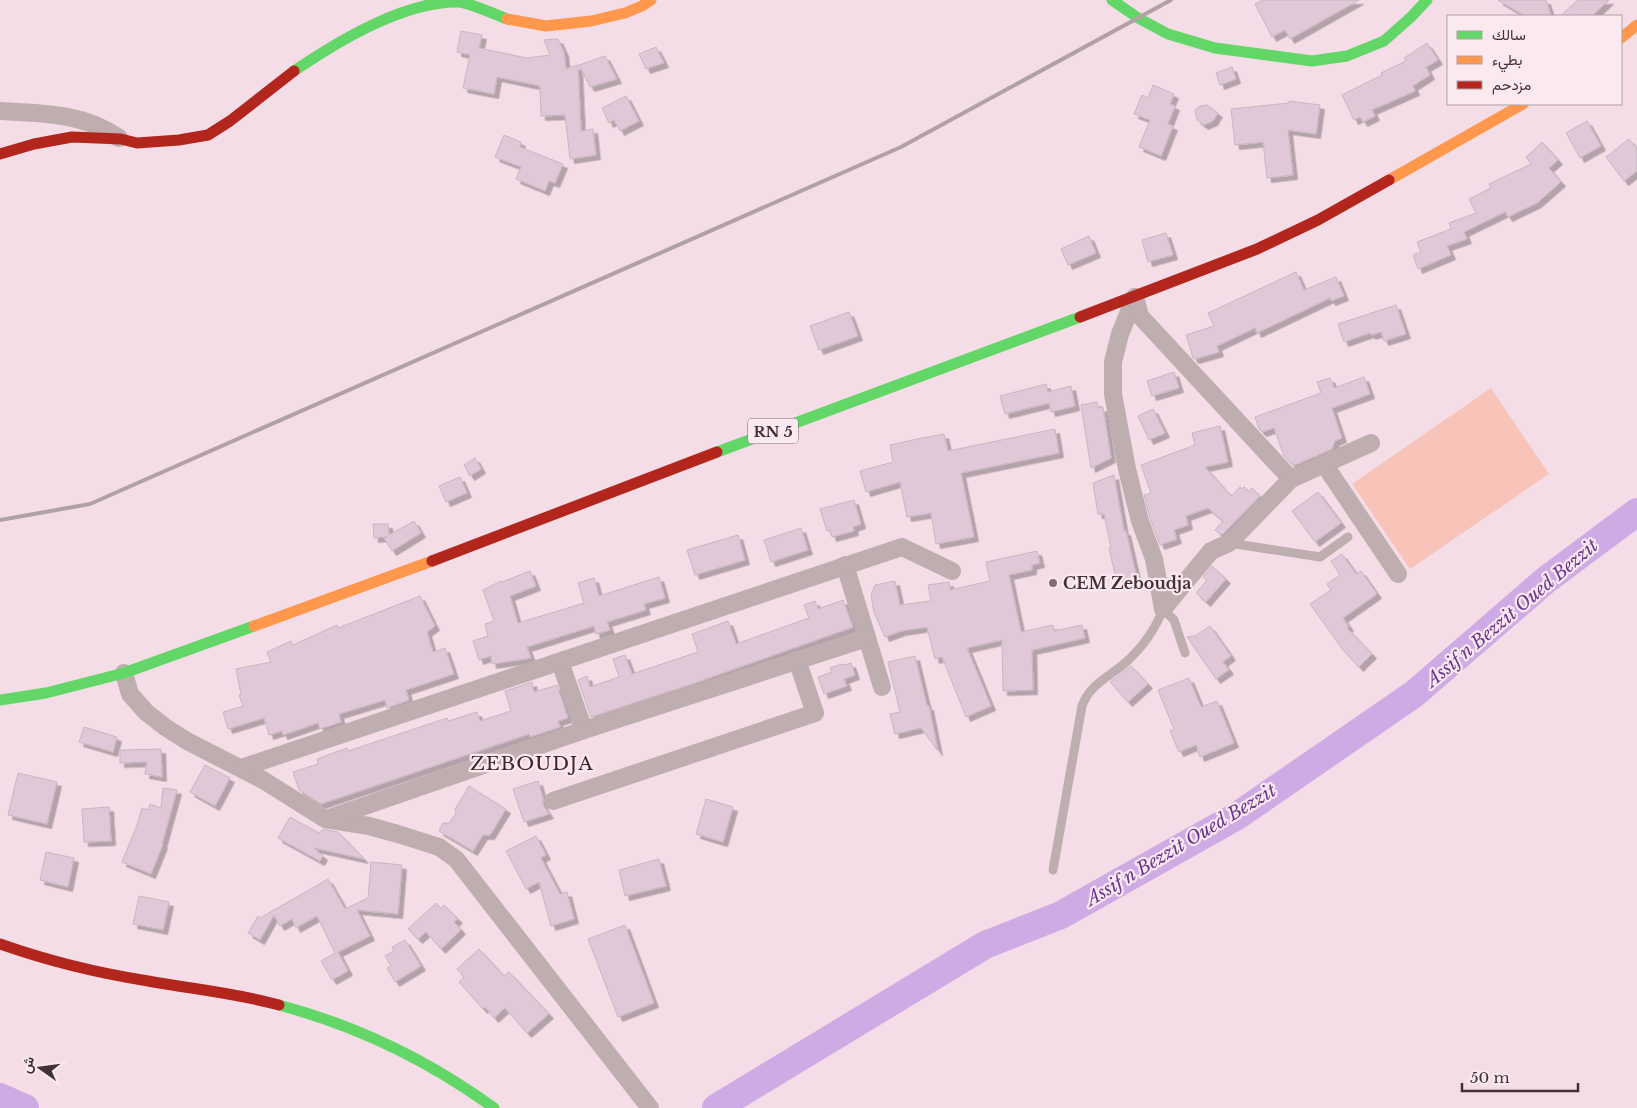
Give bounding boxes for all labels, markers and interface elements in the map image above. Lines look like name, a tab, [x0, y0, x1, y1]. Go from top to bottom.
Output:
legend	[1447, 15, 1622, 105]
text: سالك	[1492, 25, 1526, 44]
text: بطيء	[1492, 50, 1522, 73]
text: مزدحم	[1492, 75, 1531, 95]
road number: RN 5	[748, 418, 798, 444]
water label: Assif n Bezzit Oued Bezzit	[1420, 534, 1603, 693]
place label: CEM Zeboudja	[1063, 573, 1191, 593]
marker: CEM Zeboudja	[1047, 577, 1059, 589]
district label: ZEBOUDJA	[470, 752, 594, 775]
water label: Assif n Bezzit Oued Bezzit	[1080, 779, 1280, 912]
north arrow	[15, 1043, 65, 1093]
text: ش	[17, 1054, 38, 1075]
scale bar	[1462, 1060, 1578, 1092]
text: 50 m	[1470, 1068, 1510, 1087]

